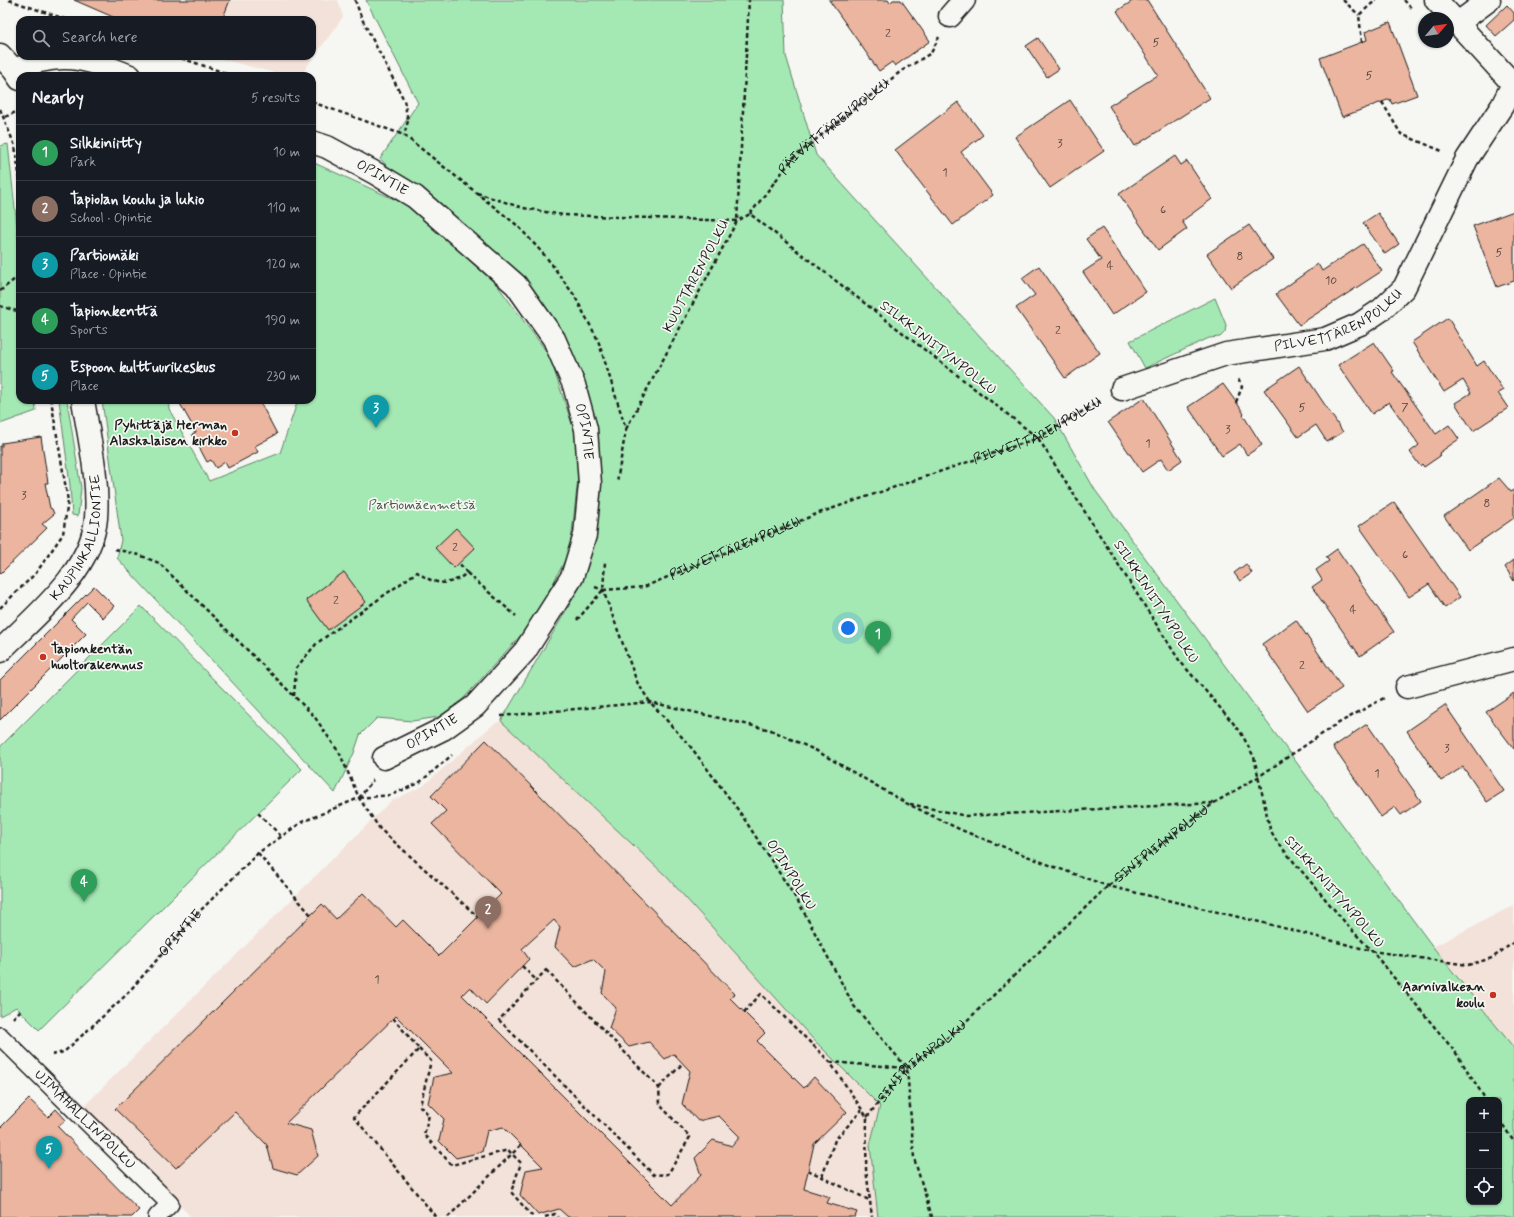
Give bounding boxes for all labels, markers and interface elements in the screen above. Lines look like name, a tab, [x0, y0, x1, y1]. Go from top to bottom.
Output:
north arrow	[1418, 12, 1454, 48]
search box	[16, 16, 316, 60]
house number: 2	[885, 26, 891, 42]
icon: search	[30, 27, 52, 49]
text: Search here	[62, 28, 138, 48]
house number: 5	[1152, 35, 1160, 51]
house number: 5	[1365, 68, 1373, 84]
street label: PÄIVÄTTÄRENPOLKU	[774, 75, 893, 178]
text: Nearby	[32, 87, 84, 109]
text: 5 results	[251, 90, 300, 107]
text: Silkkiniitty	[70, 134, 142, 154]
house number: 3	[1057, 136, 1063, 152]
text: 1	[42, 144, 48, 161]
text: 10 m	[273, 144, 300, 161]
text: Park	[70, 154, 96, 171]
street label: OPINTIE	[353, 156, 412, 200]
house number: 1	[942, 165, 948, 181]
text: Tapiolan koulu ja lukio	[70, 190, 204, 210]
text: 2	[42, 200, 48, 217]
text: 110 m	[267, 200, 300, 217]
house number: 6	[1160, 202, 1166, 218]
text: School · Opintie	[70, 210, 152, 227]
street label: KUUTTARENPOLKU	[659, 217, 733, 335]
house number: 5	[1495, 245, 1503, 261]
text: Partiomäki	[70, 246, 139, 266]
house number: 8	[1237, 249, 1243, 265]
text: 3	[42, 256, 48, 273]
text: 120 m	[266, 256, 300, 273]
house number: 4	[1107, 258, 1114, 274]
text: Place · Opintie	[70, 266, 147, 283]
house number: 10	[1325, 273, 1337, 289]
street label: PILVETTÄRENPOLKU	[1273, 285, 1406, 356]
street label: SILKKINIITYNPOLKU	[876, 297, 1000, 399]
text: Tapionkenttä	[70, 302, 158, 322]
text: 4	[41, 312, 49, 329]
text: 190 m	[265, 312, 300, 329]
text: Sports	[70, 322, 108, 339]
house number: 2	[1055, 323, 1061, 339]
text: Espoon kulttuurikeskus	[70, 358, 215, 378]
text: 5	[41, 368, 49, 385]
text: 230 m	[266, 368, 300, 385]
text: Place	[70, 378, 99, 395]
street label: PILVETTÄRENPOLKU	[971, 393, 1105, 469]
pin: 3	[363, 395, 389, 428]
house number: 5	[1298, 400, 1306, 416]
house number: 7	[1401, 400, 1409, 416]
street label: OPINTIE	[570, 401, 597, 460]
place label: Pyhittäjä Herman Alaskalaisen kirkko	[109, 416, 227, 450]
house number: 3	[1225, 422, 1231, 438]
marker: Pyhittäjä Herman Alaskalaisen kirkko	[230, 428, 240, 438]
house number: 1	[1145, 436, 1151, 452]
street label: KAUPINKALLIONTIE	[46, 473, 106, 605]
house number: 3	[21, 488, 27, 504]
park label: Partiomäenmetsä	[368, 496, 476, 514]
house number: 8	[1484, 496, 1490, 512]
street label: PILVETTÄRENPOLKU	[667, 513, 804, 584]
street label: SILKKINIITYNPOLKU	[1109, 537, 1203, 667]
house number: 2	[452, 540, 458, 556]
house number: 6	[1402, 547, 1408, 563]
house number: 2	[333, 593, 339, 609]
house number: 4	[1350, 602, 1357, 618]
your location	[838, 618, 858, 638]
pin: 1	[865, 621, 891, 654]
place label: Tapionkentän huoltorakennus	[51, 640, 144, 674]
marker: Tapionkentän huoltorakennus	[38, 652, 48, 662]
house number: 2	[1299, 658, 1305, 674]
street label: OPINTIE	[403, 710, 461, 754]
house number: 3	[1444, 741, 1450, 757]
house number: 1	[1374, 766, 1380, 782]
street label: SINIPIIANPOLKU	[1111, 801, 1213, 887]
street label: SILKKINIITYNPOLKU	[1280, 832, 1388, 952]
street label: OPINPOLKU	[762, 836, 820, 914]
pin: 4	[71, 869, 97, 902]
pin: 2	[475, 896, 501, 929]
street label: OPINTIE	[155, 906, 206, 961]
house number: 1	[374, 972, 380, 988]
place label: Aarnivalkean koulu	[1402, 978, 1486, 1012]
marker: Aarnivalkean koulu	[1488, 990, 1498, 1000]
street label: SINIPIIANPOLKU	[873, 1016, 971, 1106]
street label: UIMAHALLINPOLKU	[30, 1066, 139, 1174]
map controls	[1466, 1097, 1502, 1205]
button: +	[1466, 1097, 1502, 1133]
button: −	[1466, 1133, 1502, 1169]
pin: 5	[36, 1136, 62, 1169]
button: locate	[1466, 1169, 1502, 1205]

